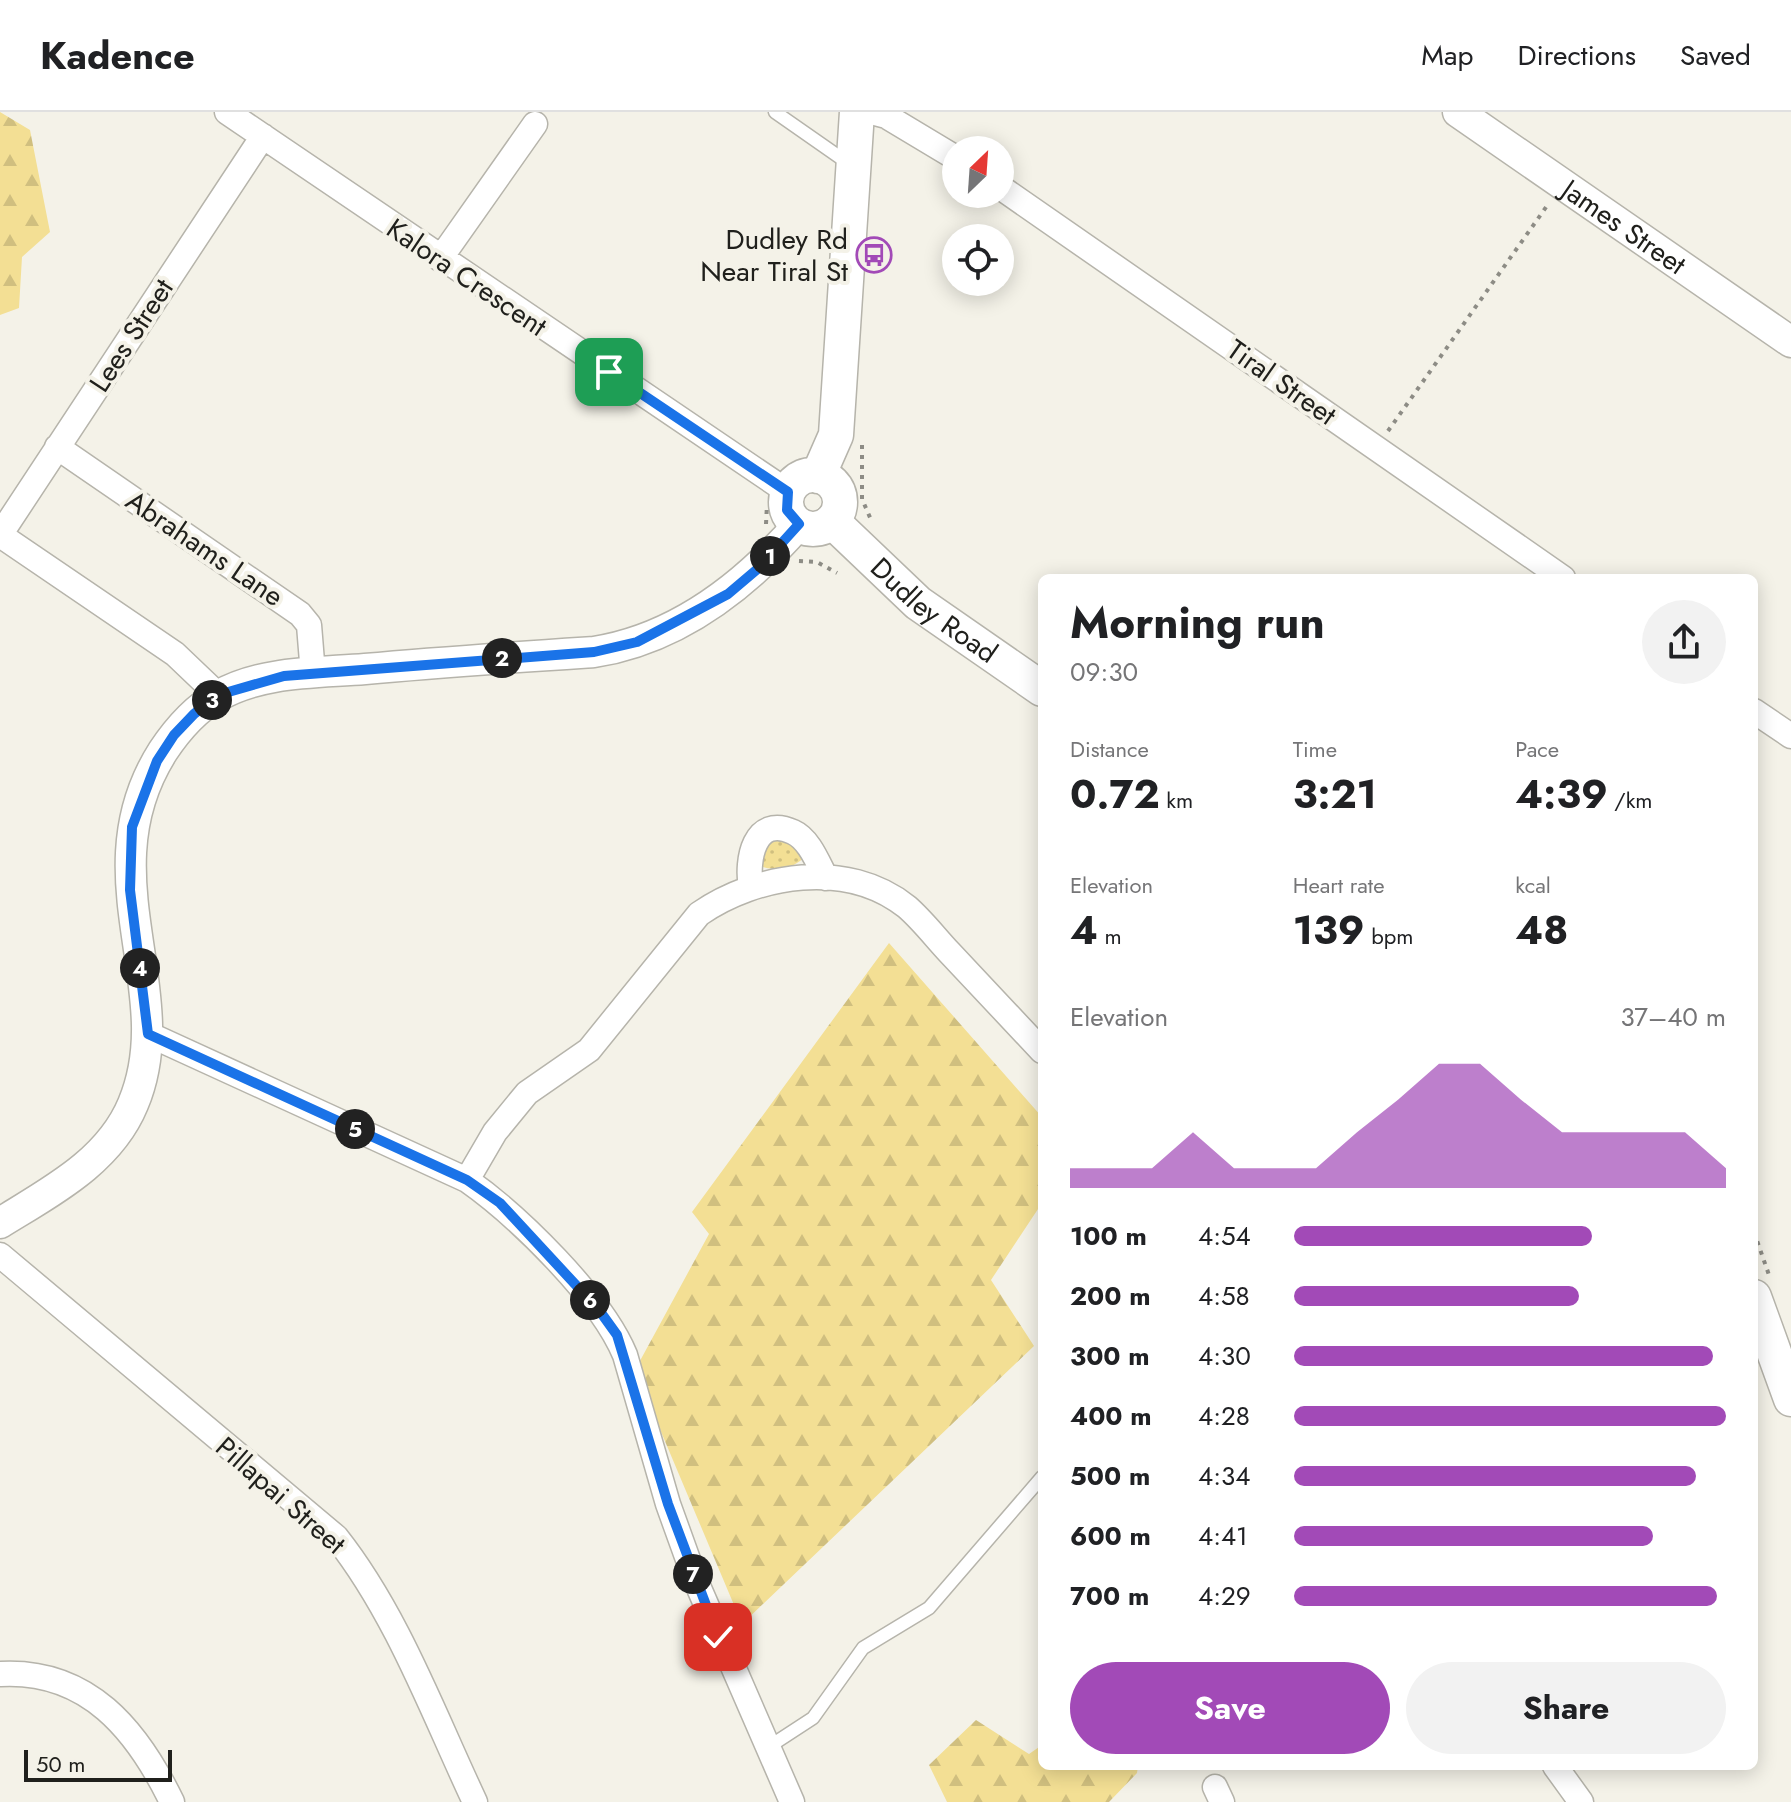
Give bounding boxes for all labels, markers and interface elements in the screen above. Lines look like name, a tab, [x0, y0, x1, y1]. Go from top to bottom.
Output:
text: Kadence	[40, 28, 195, 83]
text: Map	[1421, 35, 1473, 76]
text: Directions	[1517, 35, 1636, 76]
text: Saved	[1680, 35, 1751, 76]
north arrow	[942, 136, 1014, 208]
map controls	[942, 136, 1014, 296]
street label: James Street	[1550, 167, 1695, 285]
street label: Kalora Crescent	[378, 208, 555, 347]
place label: Dudley Rd Near Tiral St	[700, 219, 848, 292]
button: locate	[942, 224, 1014, 296]
bus stop icon: Dudley Rd Near Tiral St	[855, 236, 893, 274]
street label: Lees Street	[79, 270, 184, 400]
street label: Tiral Street	[1219, 330, 1345, 435]
pin	[575, 338, 643, 406]
icon: arrive	[587, 350, 631, 394]
street label: Abrahams Lane	[118, 480, 292, 616]
pin: 1	[750, 536, 790, 576]
text: 1	[764, 540, 776, 572]
street label: Dudley Road	[861, 548, 1006, 673]
text: Morning run	[1070, 591, 1325, 655]
button: share	[1642, 600, 1726, 684]
pin: 2	[482, 638, 522, 678]
text: 2	[495, 642, 509, 674]
text: 09:30	[1070, 653, 1138, 691]
pin: 3	[192, 680, 232, 720]
text: 3	[205, 684, 219, 716]
text: Distance	[1070, 733, 1149, 765]
text: Time	[1293, 733, 1337, 765]
text: Pace	[1515, 733, 1559, 765]
text: 0.72	[1070, 765, 1160, 823]
text: 3:21	[1293, 765, 1377, 823]
text: 4:39	[1515, 765, 1608, 823]
text: km	[1160, 784, 1193, 816]
text: /km	[1608, 784, 1653, 816]
text: Elevation	[1070, 869, 1153, 901]
text: Heart rate	[1293, 869, 1384, 901]
text: kcal	[1515, 869, 1551, 901]
text: 4	[1070, 901, 1098, 959]
text: 139	[1293, 901, 1365, 959]
text: 48	[1515, 901, 1568, 959]
text: m	[1098, 920, 1122, 952]
text: bpm	[1365, 920, 1413, 952]
pin: 4	[120, 948, 160, 988]
text: 4	[132, 952, 148, 984]
text: Elevation	[1070, 998, 1168, 1036]
text: 37–40 m	[1620, 998, 1726, 1036]
pin: 5	[335, 1109, 375, 1149]
text: 5	[348, 1113, 362, 1145]
text: 100 m	[1070, 1217, 1147, 1255]
text: 4:54	[1198, 1217, 1251, 1255]
text: 200 m	[1070, 1277, 1151, 1315]
text: 4:58	[1198, 1277, 1250, 1315]
pin: 6	[570, 1280, 610, 1320]
text: 6	[583, 1284, 597, 1316]
text: 300 m	[1070, 1337, 1150, 1375]
text: 4:30	[1198, 1337, 1251, 1375]
text: 400 m	[1070, 1397, 1152, 1435]
text: 4:28	[1198, 1397, 1250, 1435]
street label: Pillapai Street	[207, 1427, 355, 1564]
text: 500 m	[1070, 1457, 1150, 1495]
text: 4:34	[1198, 1457, 1250, 1495]
text: 600 m	[1070, 1517, 1151, 1555]
text: 4:41	[1198, 1517, 1248, 1555]
pin: 7	[673, 1554, 713, 1594]
text: 7	[686, 1558, 700, 1590]
text: 700 m	[1070, 1577, 1149, 1615]
text: 4:29	[1198, 1577, 1251, 1615]
pin	[684, 1603, 752, 1671]
icon: check	[696, 1615, 740, 1659]
button: Save	[1070, 1662, 1390, 1754]
button: Share	[1406, 1662, 1726, 1754]
scale bar	[24, 1746, 172, 1782]
text: 50 m	[36, 1748, 85, 1780]

